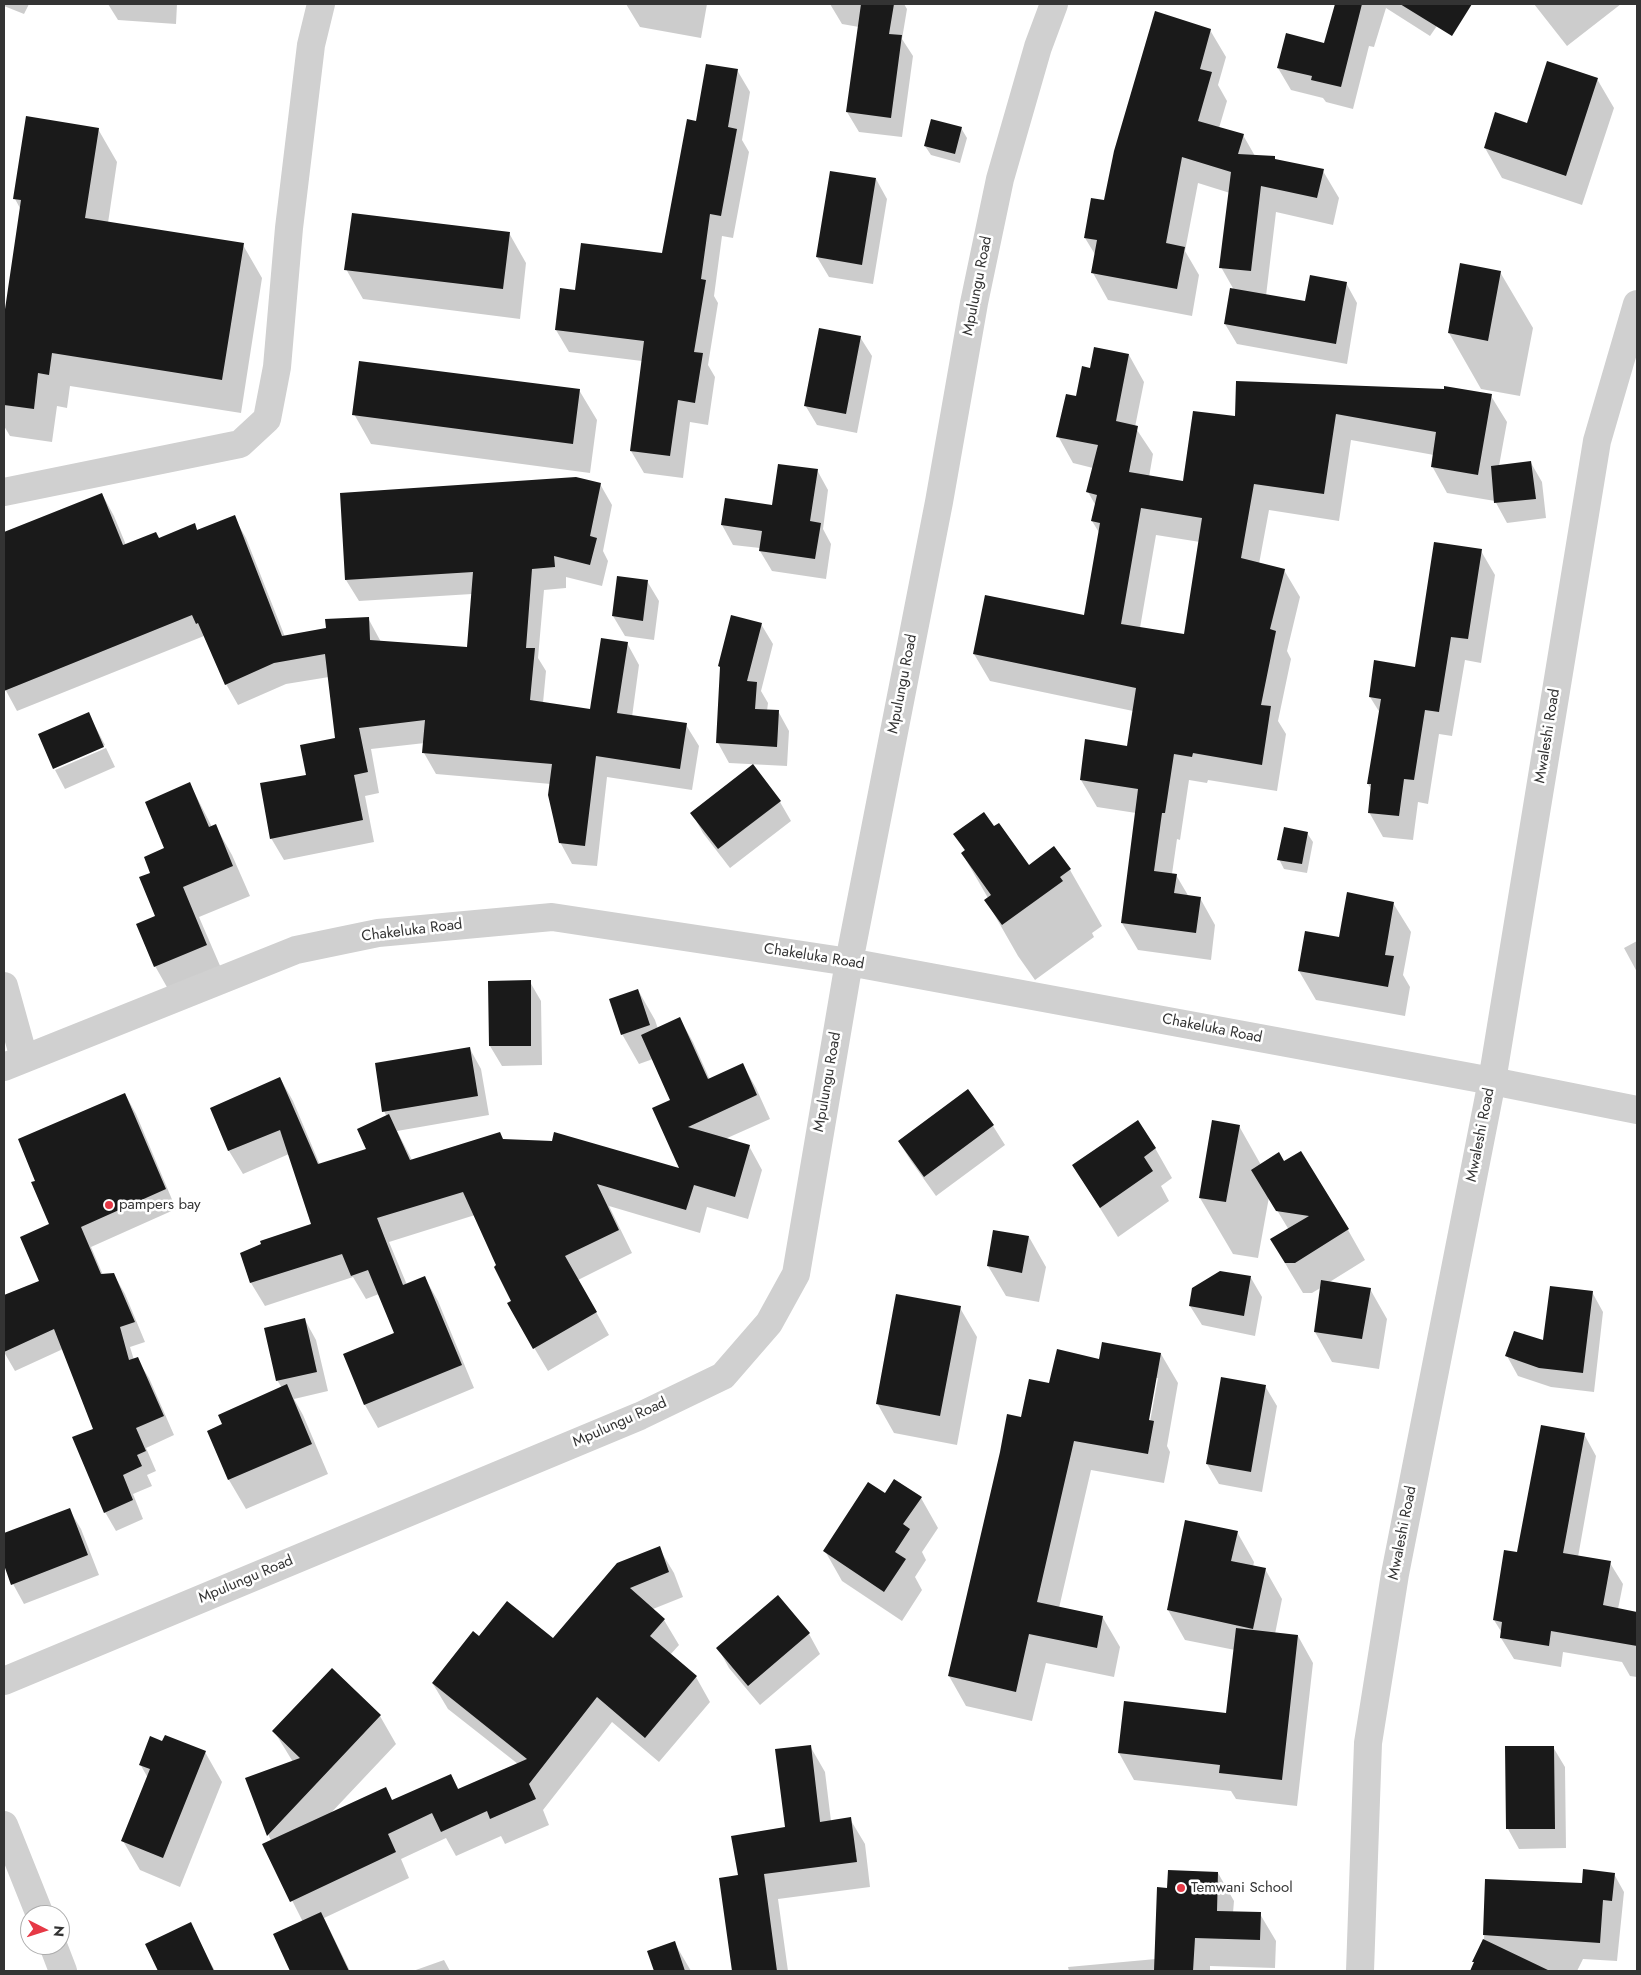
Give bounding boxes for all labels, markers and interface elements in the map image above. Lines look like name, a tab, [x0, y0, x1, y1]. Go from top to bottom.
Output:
street label: Mpulungu Road	[960, 235, 996, 337]
street label: Mpulungu Road	[885, 633, 921, 735]
street label: Mwaleshi Road	[1532, 687, 1564, 785]
street label: Chakeluka Road	[361, 916, 463, 946]
street label: Chakeluka Road	[762, 940, 866, 974]
street label: Chakeluka Road	[1160, 1010, 1264, 1048]
street label: Mpulungu Road	[810, 1031, 846, 1133]
street label: Mwaleshi Road	[1463, 1086, 1499, 1184]
place label: pampers bay	[119, 1196, 201, 1214]
marker: pampers bay	[103, 1199, 115, 1211]
street label: Mpulungu Road	[570, 1394, 670, 1452]
street label: Mwaleshi Road	[1385, 1484, 1421, 1582]
street label: Mpulungu Road	[196, 1552, 296, 1608]
place label: Temwani School	[1191, 1879, 1293, 1897]
marker: Temwani School	[1175, 1882, 1187, 1894]
north arrow	[20, 1905, 70, 1955]
text: N	[48, 1925, 69, 1938]

